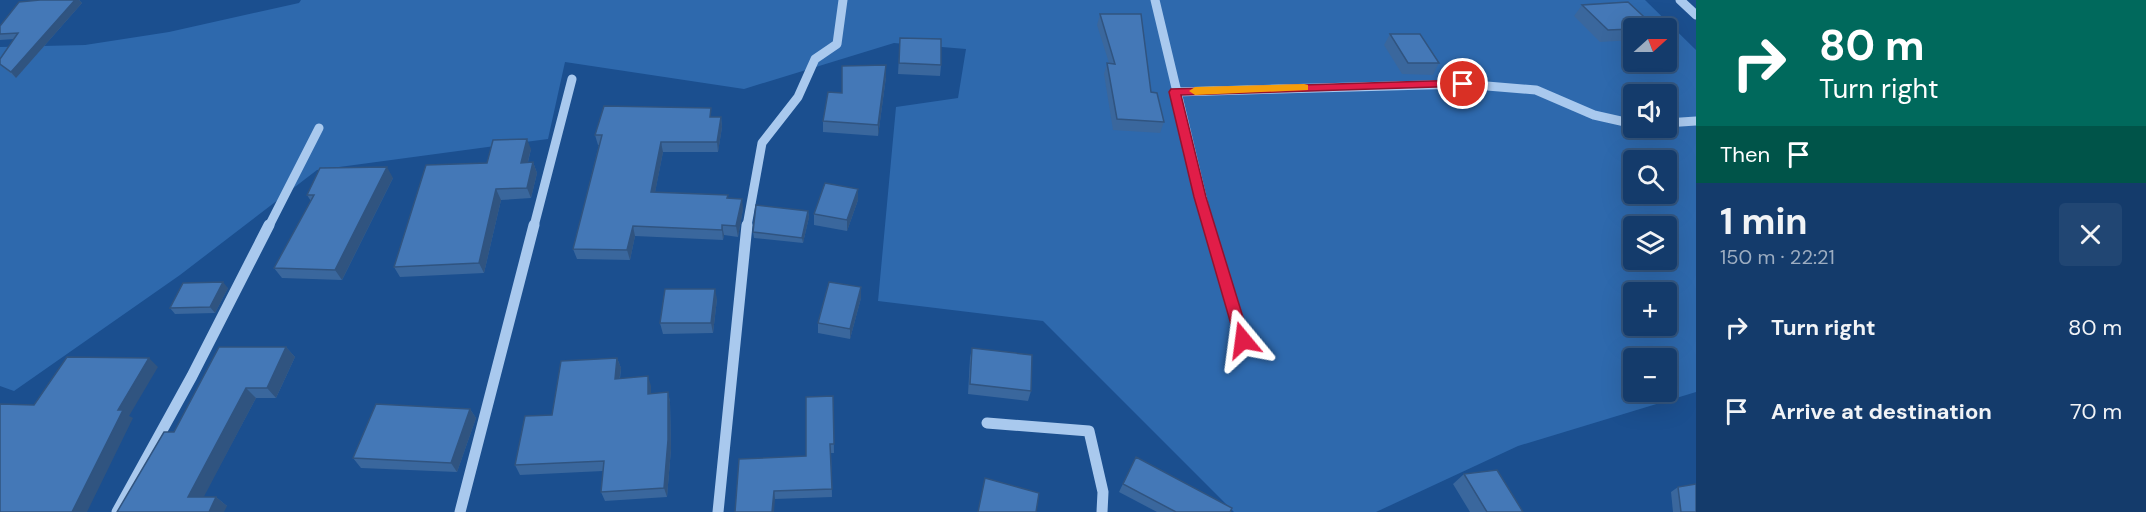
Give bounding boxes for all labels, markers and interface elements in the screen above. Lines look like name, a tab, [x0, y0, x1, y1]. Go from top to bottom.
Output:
north arrow	[1623, 18, 1677, 72]
map controls	[1623, 18, 1677, 402]
text: 80 m	[1819, 18, 1925, 73]
icon: right	[1720, 24, 1798, 102]
pin	[1437, 58, 1488, 109]
icon: arrive	[1446, 67, 1479, 100]
text: Turn right	[1819, 71, 1939, 106]
button: sound	[1623, 84, 1677, 138]
icon: arrive	[1782, 138, 1815, 171]
text: Then	[1720, 140, 1770, 169]
button: search	[1623, 150, 1677, 204]
text: 1 min	[1720, 198, 1808, 245]
button: close	[2059, 203, 2122, 266]
button: layers	[1623, 216, 1677, 270]
text: 150 m · 22:21	[1720, 244, 1835, 270]
button: +	[1623, 282, 1677, 336]
position arrow	[1211, 308, 1275, 372]
icon: right	[1720, 311, 1753, 344]
text: Turn right	[1771, 313, 1876, 342]
text: 80 m	[2068, 313, 2122, 342]
button: −	[1623, 348, 1677, 402]
icon: arrive	[1720, 395, 1753, 428]
text: Arrive at destination	[1771, 397, 1992, 426]
text: 70 m	[2070, 397, 2122, 426]

